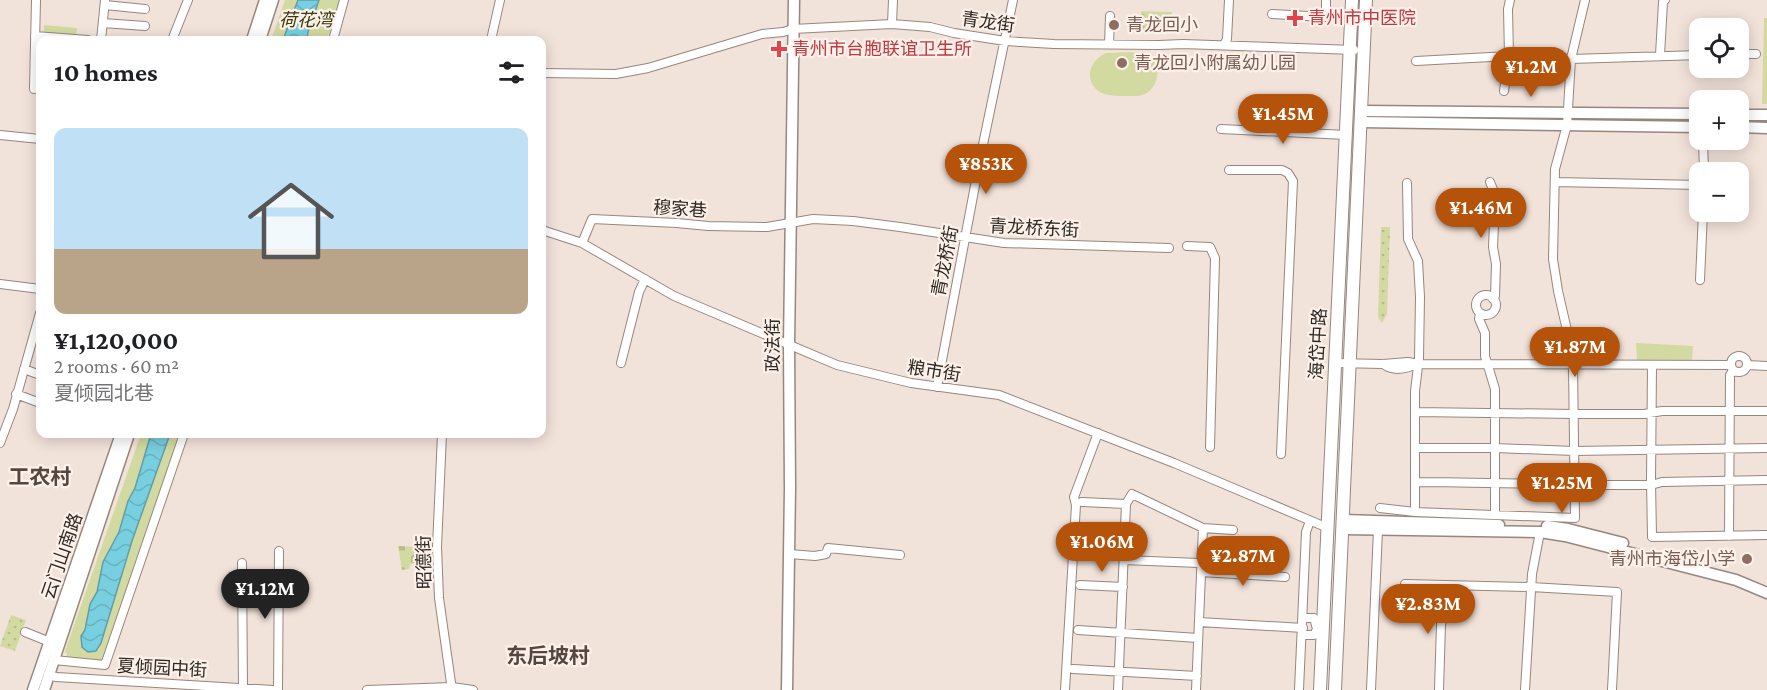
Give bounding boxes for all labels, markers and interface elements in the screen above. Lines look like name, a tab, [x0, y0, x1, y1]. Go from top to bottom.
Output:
street label: 青龙街	[960, 8, 1016, 36]
place label: 青州市中医院	[1308, 8, 1416, 28]
marker: 青州市中医院	[1286, 9, 1304, 27]
park label: 荷花湾	[279, 10, 336, 30]
place label: 青龙回小	[1126, 15, 1198, 35]
marker: 青龙回小	[1107, 18, 1121, 32]
map controls	[1689, 18, 1749, 222]
button: locate	[1689, 18, 1749, 78]
place label: 青州市台胞联谊卫生所	[792, 39, 972, 59]
marker: 青州市台胞联谊卫生所	[770, 40, 788, 58]
pin: ¥1.2M	[1489, 47, 1573, 98]
place label: 青龙回小附属幼儿园	[1134, 53, 1296, 73]
text: ¥1.2M	[1505, 55, 1557, 77]
icon: filters	[495, 56, 528, 89]
marker: 青龙回小附属幼儿园	[1115, 56, 1129, 70]
text: 10 homes	[54, 58, 158, 87]
button: +	[1689, 90, 1749, 150]
pin: ¥1.45M	[1234, 94, 1332, 145]
text: ¥1.45M	[1252, 102, 1314, 124]
pin: ¥853K	[944, 144, 1028, 195]
text: ¥853K	[959, 152, 1013, 174]
button: −	[1689, 162, 1749, 222]
icon: home	[237, 167, 345, 275]
pin: ¥1.46M	[1432, 188, 1530, 239]
text: ¥1.46M	[1449, 196, 1513, 218]
street label: 穆家巷	[652, 197, 708, 221]
street label: 青龙桥东街	[989, 216, 1079, 240]
street label: 青龙桥街	[928, 224, 962, 298]
street label: 海岱中路	[1306, 308, 1330, 380]
street label: 政法街	[763, 318, 783, 372]
text: ¥1,120,000	[54, 326, 178, 355]
pin: ¥1.87M	[1526, 327, 1624, 378]
text: ¥1.87M	[1544, 335, 1606, 357]
text: 2 rooms · 60 m²	[54, 355, 179, 377]
street label: 粮市街	[906, 357, 962, 385]
text: 夏倾园北巷	[54, 382, 154, 404]
pin: ¥1.25M	[1513, 463, 1611, 514]
district label: 工农村	[9, 465, 72, 489]
text: ¥1.25M	[1531, 471, 1593, 493]
street label: 云门山南路	[38, 510, 86, 602]
pin: ¥1.06M	[1053, 522, 1151, 573]
text: ¥1.06M	[1070, 530, 1134, 552]
street label: 昭德街	[414, 535, 434, 589]
pin: ¥2.87M	[1194, 536, 1292, 587]
text: ¥2.87M	[1211, 544, 1275, 566]
place label: 青州市海岱小学	[1609, 549, 1735, 569]
marker: 青州市海岱小学	[1740, 552, 1754, 566]
pin: ¥1.12M	[216, 569, 314, 620]
text: ¥1.12M	[235, 577, 295, 599]
pin: ¥2.83M	[1379, 584, 1477, 635]
text: ¥2.83M	[1395, 592, 1461, 614]
district label: 东后坡村	[506, 644, 590, 668]
street label: 夏倾园中街	[117, 656, 207, 680]

